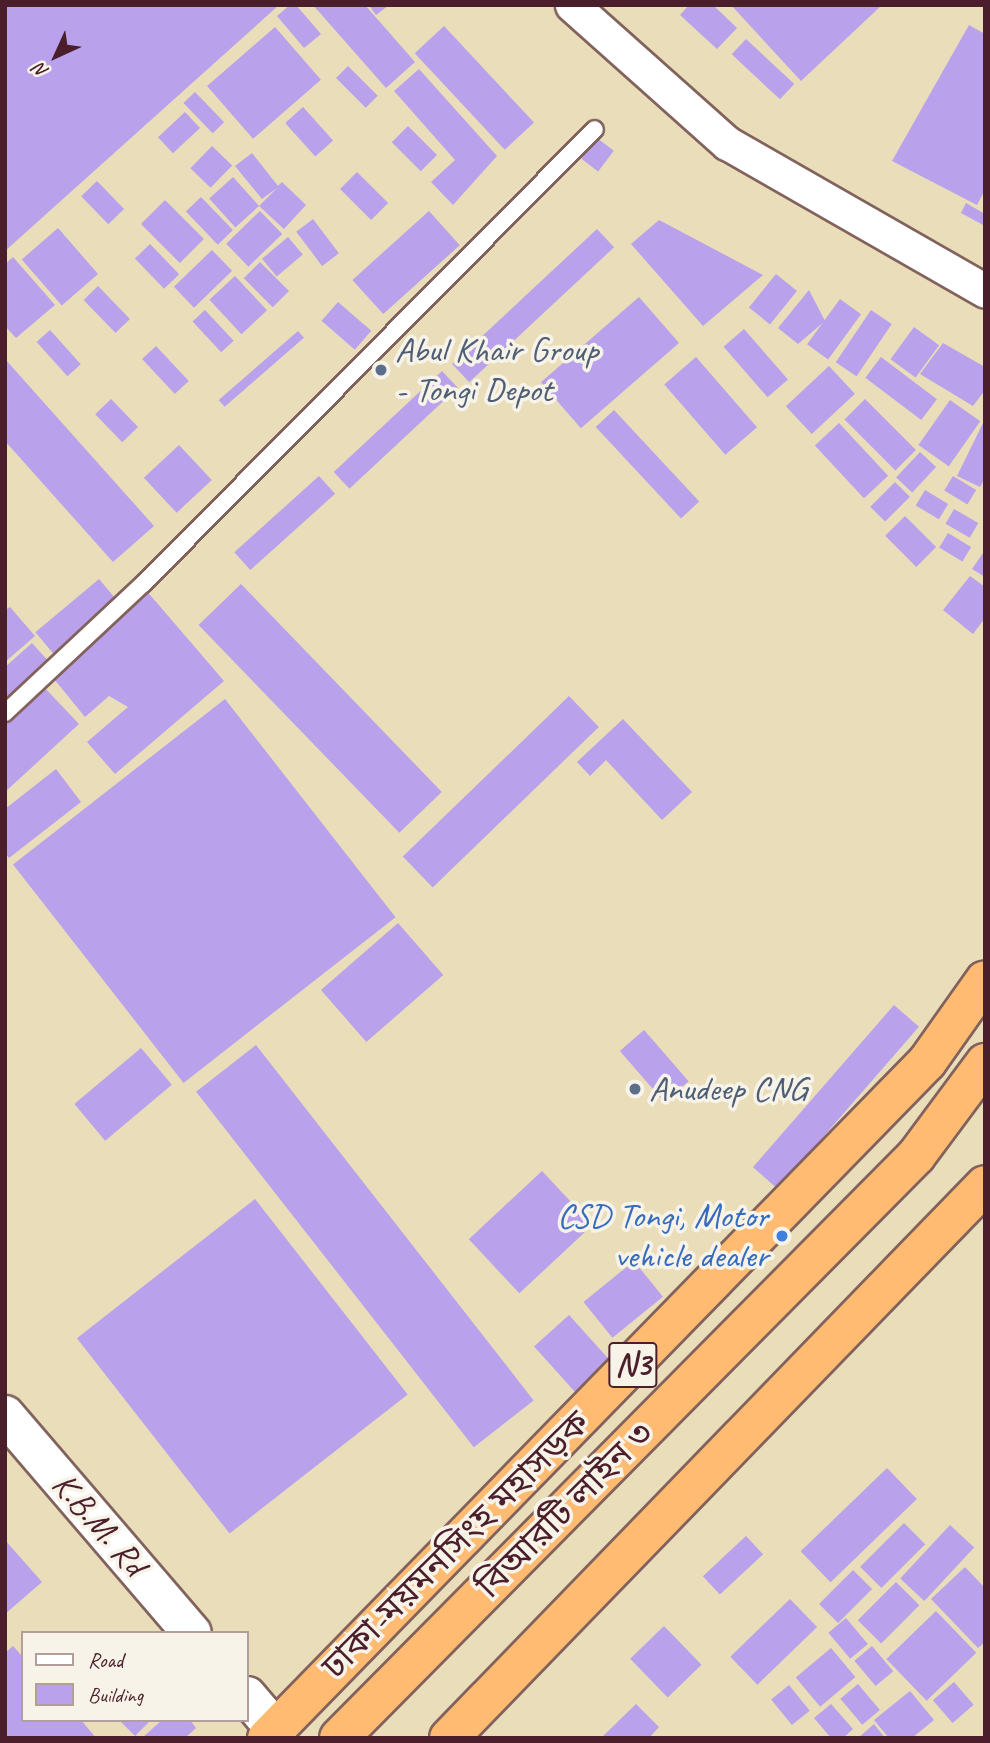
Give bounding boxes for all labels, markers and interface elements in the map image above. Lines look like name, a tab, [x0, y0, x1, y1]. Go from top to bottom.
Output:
north arrow	[21, 21, 91, 91]
text: N	[29, 58, 54, 83]
place label: Abul Khair Group - Tongi Depot	[395, 329, 600, 411]
marker: Abul Khair Group - Tongi Depot	[373, 362, 389, 378]
place label: Anudeep CNG	[649, 1068, 807, 1110]
marker: Anudeep CNG	[627, 1081, 643, 1097]
place label: CSD Tongi, Motor vehicle dealer	[557, 1195, 768, 1277]
marker: CSD Tongi, Motor vehicle dealer	[774, 1228, 790, 1244]
road number: N3	[607, 1336, 659, 1394]
street label: ঢাকা-ময়মনসিংহ মহাসড়ক	[313, 1402, 599, 1688]
street label: বিআরটি লাইন ৩	[468, 1413, 662, 1607]
street label: K.B.M. Rd	[43, 1464, 155, 1584]
legend	[21, 1631, 248, 1722]
text: Road	[88, 1647, 123, 1673]
text: Building	[88, 1682, 143, 1708]

